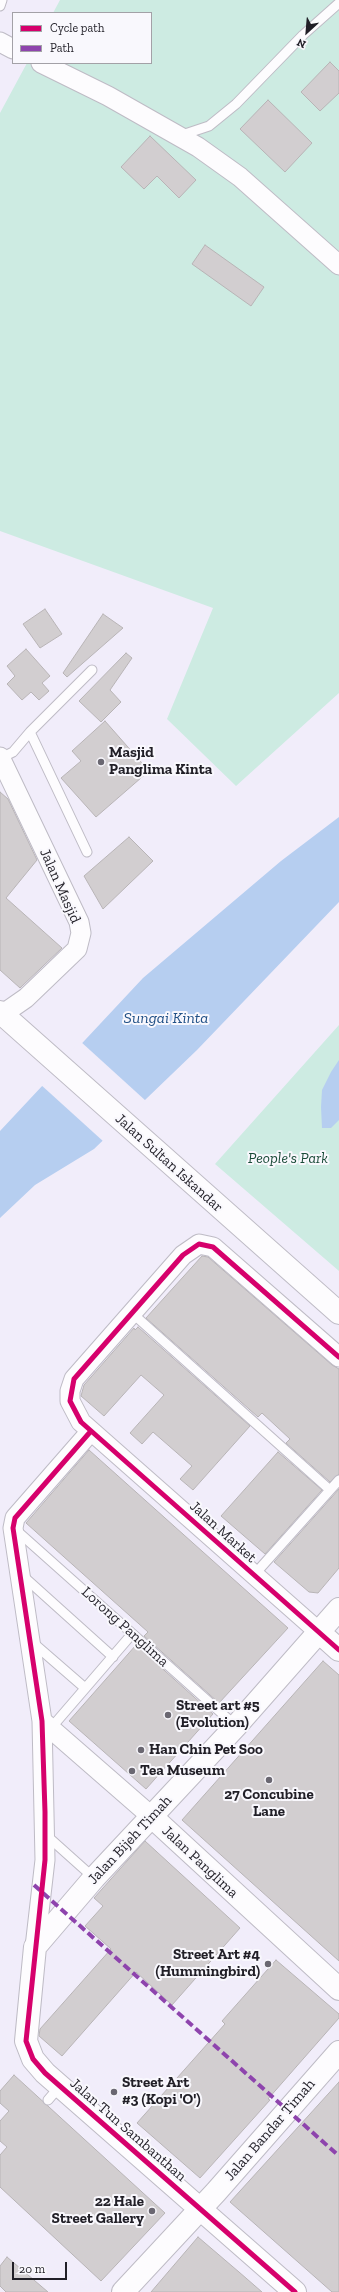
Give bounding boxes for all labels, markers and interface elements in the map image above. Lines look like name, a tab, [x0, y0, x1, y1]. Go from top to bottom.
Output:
legend	[12, 12, 152, 64]
north arrow	[287, 12, 327, 52]
text: Cycle path	[50, 21, 104, 35]
text: N	[295, 36, 308, 51]
text: Path	[50, 41, 74, 55]
place label: Masjid Panglima Kinta	[109, 744, 212, 779]
marker: Masjid Panglima Kinta	[96, 757, 106, 767]
street label: Jalan Masjid	[36, 846, 84, 926]
water label: Sungai Kinta	[124, 1008, 208, 1028]
street label: Jalan Sultan Iskandar	[111, 1110, 227, 1216]
park label: People's Park	[248, 1150, 328, 1168]
street label: Jalan Market	[186, 1497, 260, 1567]
street label: Lorong Panglima	[78, 1583, 172, 1671]
place label: Street art #5 (Evolution)	[176, 1697, 260, 1732]
marker: Street art #5 (Evolution)	[163, 1710, 173, 1720]
place label: Han Chin Pet Soo	[149, 1741, 263, 1759]
marker: Han Chin Pet Soo	[136, 1745, 146, 1755]
place label: Tea Museum	[140, 1762, 225, 1780]
marker: Tea Museum	[127, 1766, 137, 1776]
marker: 27 Concubine Lane	[264, 1775, 274, 1785]
place label: 27 Concubine Lane	[224, 1786, 314, 1821]
street label: Jalan Bijeh Timah	[84, 1792, 176, 1888]
street label: Jalan Panglima	[158, 1822, 242, 1902]
place label: Street Art #4 (Hummingbird)	[156, 1946, 260, 1981]
marker: Street Art #4 (Hummingbird)	[263, 1959, 273, 1969]
place label: Street Art #3 (Kopi 'O')	[122, 2074, 201, 2109]
street label: Jalan Tun Sambanthan	[66, 2075, 190, 2185]
street label: Jalan Bandar Timah	[221, 2075, 319, 2185]
marker: Street Art #3 (Kopi 'O')	[109, 2087, 119, 2097]
place label: 22 Hale Street Gallery	[52, 2193, 144, 2228]
marker: 22 Hale Street Gallery	[147, 2206, 157, 2216]
scale bar	[14, 2254, 69, 2280]
text: 20 m	[19, 2262, 45, 2276]

